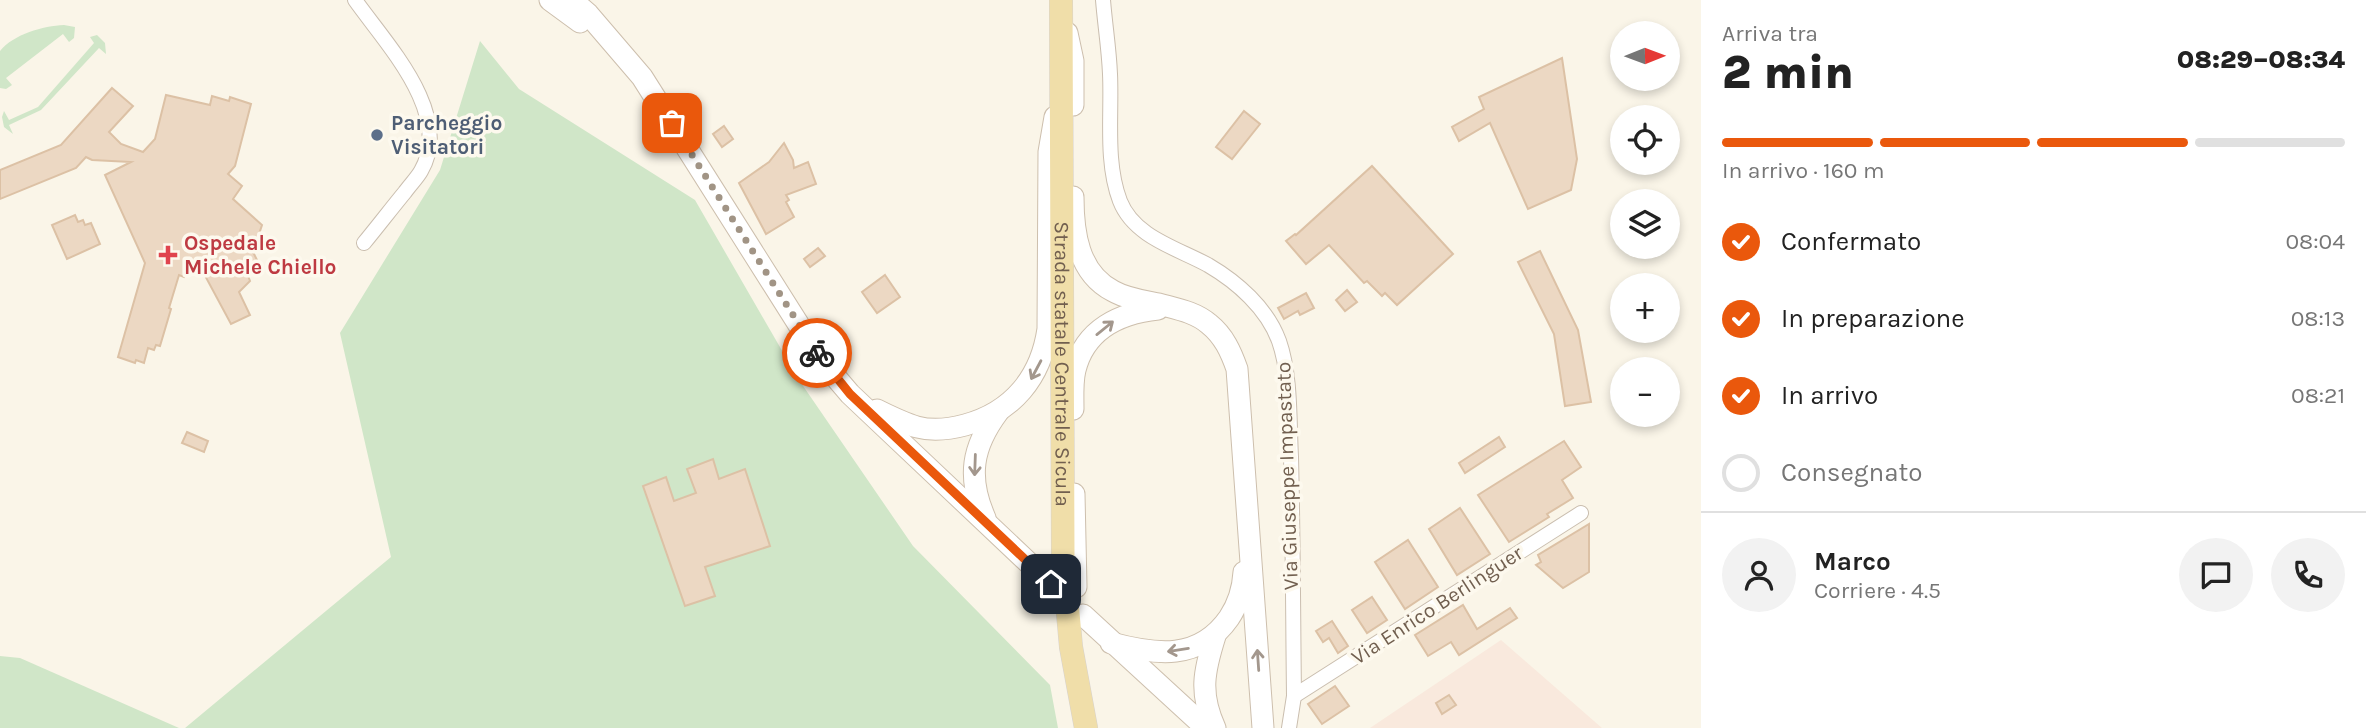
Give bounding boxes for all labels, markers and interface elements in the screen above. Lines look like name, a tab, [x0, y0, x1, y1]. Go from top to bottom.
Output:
text: Arriva tra	[1722, 20, 1818, 47]
north arrow	[1610, 21, 1680, 91]
map controls	[1610, 21, 1680, 427]
text: 08:29–08:34	[2177, 44, 2345, 75]
text: 2 min	[1722, 46, 1854, 100]
pin	[642, 93, 702, 153]
icon: bag	[653, 104, 691, 142]
button: locate	[1610, 105, 1680, 175]
place label: Parcheggio Visitatori	[391, 111, 502, 159]
marker: Parcheggio Visitatori	[369, 127, 385, 143]
text: In arrivo · 160 m	[1722, 157, 1884, 184]
button: layers	[1610, 189, 1680, 259]
street label: Strada statale Centrale Sicula	[1050, 221, 1075, 507]
icon: check	[1722, 223, 1760, 261]
text: Confermato	[1781, 226, 1921, 257]
text: 08:04	[2285, 228, 2345, 255]
place label: Ospedale Michele Chiello	[184, 231, 337, 279]
marker: Ospedale Michele Chiello	[158, 245, 178, 265]
button: +	[1610, 273, 1680, 343]
icon: check	[1722, 300, 1760, 338]
text: In preparazione	[1781, 303, 1965, 334]
text: 08:13	[2291, 305, 2345, 332]
courier	[782, 318, 852, 388]
one-way arrow	[1095, 320, 1113, 335]
icon: bike	[798, 334, 836, 372]
button: −	[1610, 357, 1680, 427]
one-way arrow	[1028, 359, 1042, 379]
street label: Via Giuseppe Impastato	[1271, 361, 1303, 591]
icon: check	[1722, 377, 1760, 415]
text: In arrivo	[1781, 380, 1878, 411]
text: 08:21	[2291, 382, 2345, 409]
one-way arrow	[969, 454, 982, 477]
text: Consegnato	[1781, 457, 1923, 488]
button: person	[1722, 538, 1796, 612]
button: chat	[2179, 538, 2253, 612]
button: phone	[2271, 538, 2345, 612]
street label: Via Enrico Berlinguer	[1347, 540, 1527, 669]
text: Marco	[1814, 546, 1891, 577]
pin	[1021, 554, 1081, 614]
icon: home	[1032, 565, 1070, 603]
text: Corriere · 4.5	[1814, 577, 1941, 604]
one-way arrow	[1167, 644, 1190, 657]
one-way arrow	[1252, 649, 1265, 672]

